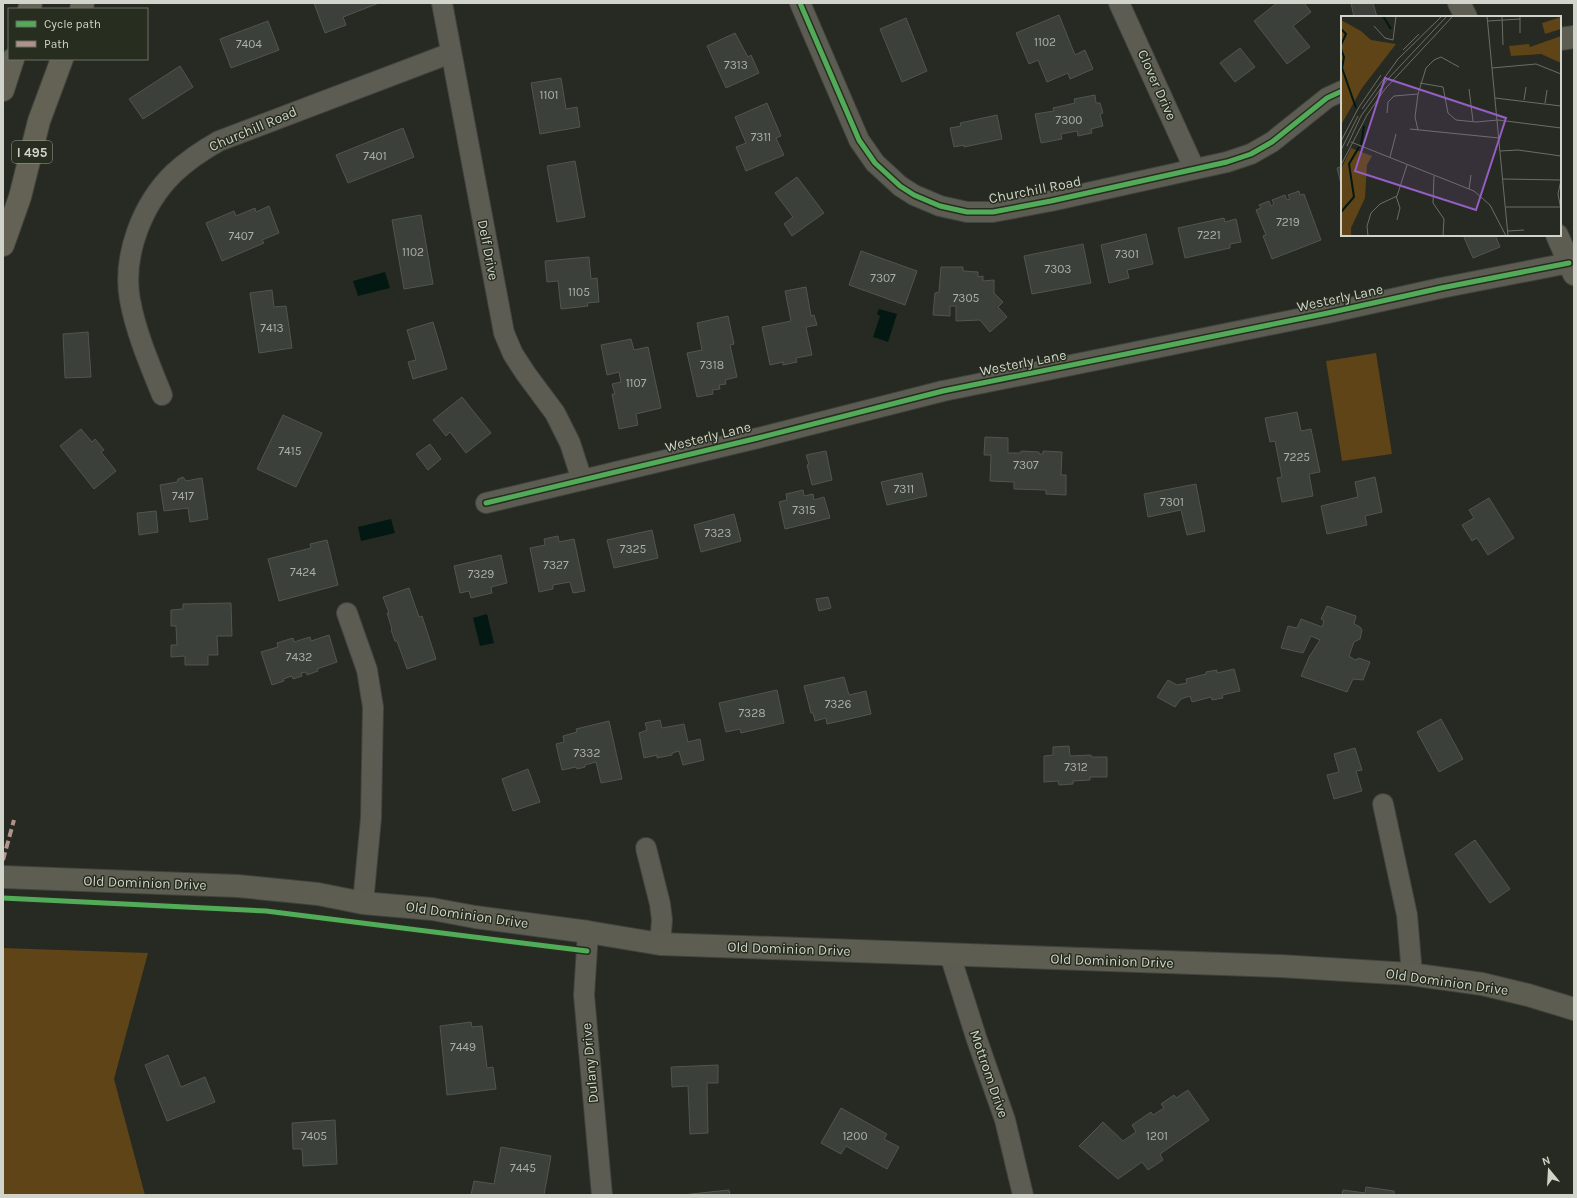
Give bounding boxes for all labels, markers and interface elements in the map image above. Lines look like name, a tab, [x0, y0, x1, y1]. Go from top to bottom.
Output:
legend	[8, 8, 148, 60]
inset map	[1341, 16, 1561, 236]
text: Cycle path	[44, 17, 101, 31]
house number: 1102	[1034, 35, 1056, 49]
text: Path	[44, 37, 69, 51]
house number: 7404	[236, 37, 262, 51]
street label: Clover Drive	[1134, 47, 1180, 123]
house number: 7313	[724, 58, 748, 72]
house number: 1101	[539, 88, 559, 102]
street label: Churchill Road	[207, 103, 299, 155]
house number: 7300	[1056, 113, 1082, 127]
house number: 7311	[751, 130, 771, 144]
road number: I 495	[12, 141, 52, 163]
house number: 7401	[363, 149, 387, 163]
street label: Churchill Road	[987, 173, 1083, 207]
house number: 7219	[1276, 215, 1300, 229]
street label: Delf Drive	[474, 218, 502, 282]
house number: 7221	[1197, 228, 1221, 242]
house number: 7407	[228, 229, 254, 243]
house number: 1102	[402, 245, 424, 259]
house number: 7301	[1115, 247, 1139, 261]
house number: 7303	[1045, 262, 1071, 276]
house number: 7307	[870, 271, 896, 285]
street label: Westerly Lane	[1295, 281, 1385, 315]
house number: 1105	[568, 285, 590, 299]
house number: 7305	[953, 291, 980, 305]
house number: 7413	[260, 321, 284, 335]
street label: Westerly Lane	[978, 346, 1068, 380]
house number: 7318	[700, 358, 724, 372]
house number: 1107	[626, 376, 647, 390]
street label: Westerly Lane	[663, 418, 753, 456]
house number: 7415	[278, 444, 302, 458]
house number: 7225	[1284, 450, 1310, 464]
house number: 7307	[1013, 458, 1039, 472]
house number: 7311	[894, 482, 914, 496]
house number: 7417	[172, 489, 194, 503]
house number: 7301	[1160, 495, 1184, 509]
house number: 7315	[792, 503, 816, 517]
house number: 7323	[705, 526, 731, 540]
house number: 7325	[620, 542, 646, 556]
house number: 7327	[543, 558, 569, 572]
house number: 7424	[290, 565, 316, 579]
house number: 7329	[468, 567, 494, 581]
house number: 7432	[286, 650, 312, 664]
house number: 7326	[825, 697, 851, 711]
house number: 7328	[738, 706, 766, 720]
house number: 7332	[574, 746, 600, 760]
house number: 7312	[1064, 760, 1088, 774]
street label: Old Dominion Drive	[83, 872, 207, 894]
street label: Old Dominion Drive	[405, 898, 529, 932]
street label: Old Dominion Drive	[727, 938, 851, 960]
street label: Old Dominion Drive	[1050, 950, 1174, 972]
street label: Old Dominion Drive	[1385, 965, 1509, 999]
street label: Dulany Drive	[578, 1022, 602, 1104]
street label: Mottrom Drive	[966, 1028, 1012, 1120]
house number: 7449	[450, 1040, 476, 1054]
house number: 7405	[301, 1129, 327, 1143]
house number: 1200	[842, 1129, 868, 1143]
house number: 1201	[1146, 1129, 1168, 1143]
north arrow	[1529, 1150, 1569, 1190]
text: N	[1540, 1154, 1552, 1168]
house number: 7445	[510, 1161, 536, 1175]

